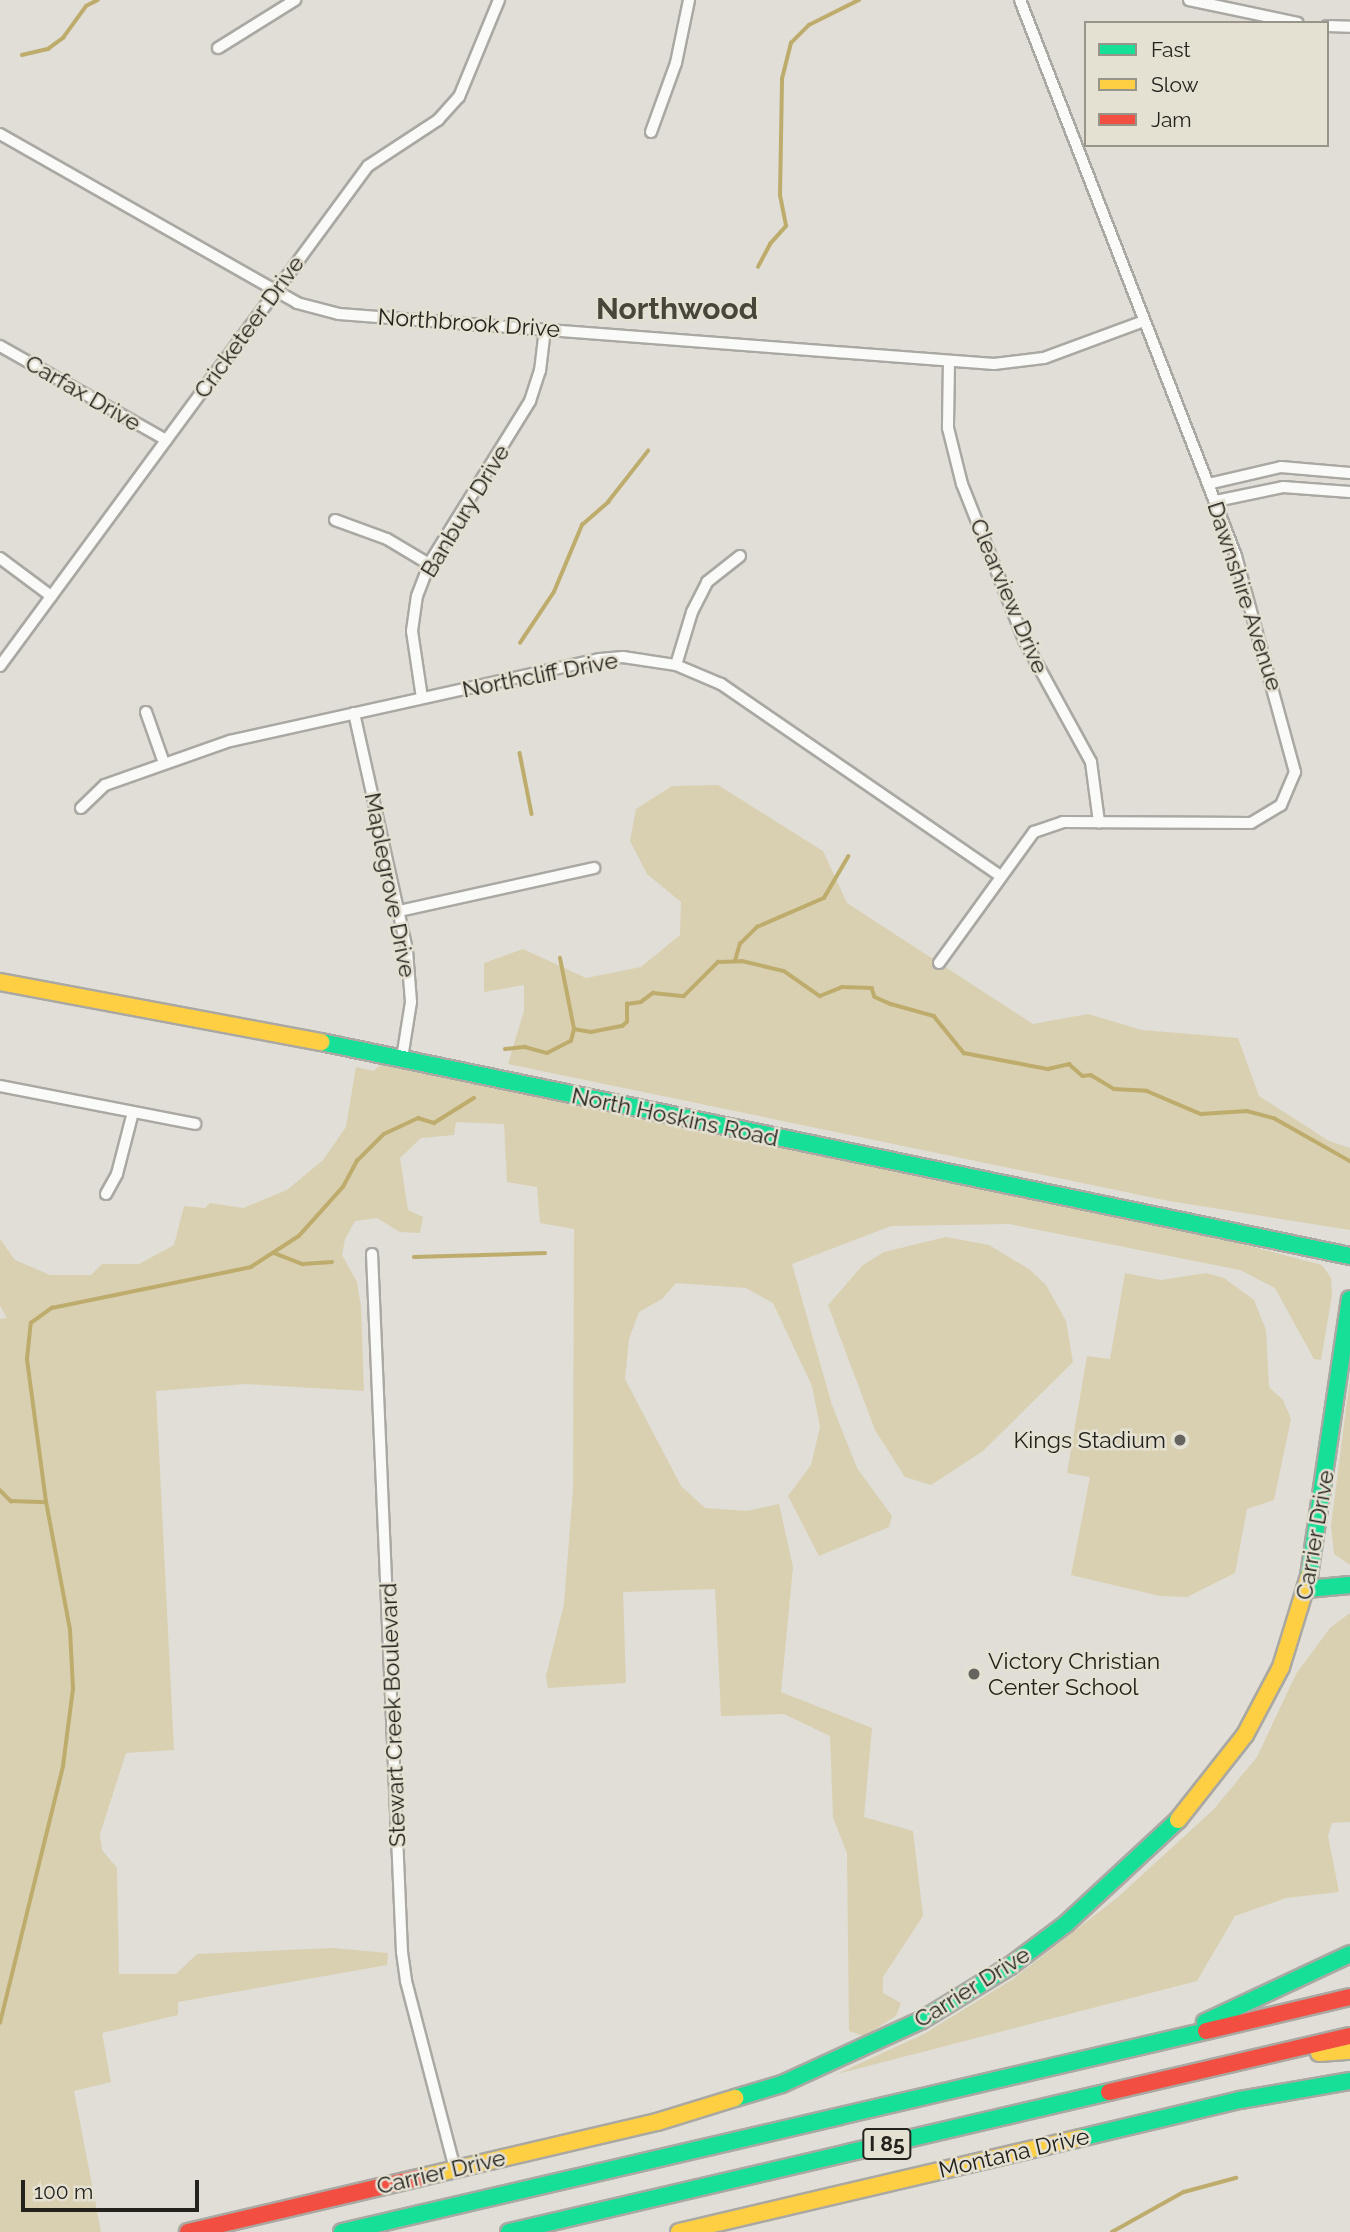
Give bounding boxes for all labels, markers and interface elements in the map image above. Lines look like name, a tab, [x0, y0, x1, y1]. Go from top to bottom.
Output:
legend	[1084, 21, 1329, 147]
text: Fast	[1151, 37, 1191, 62]
text: Slow	[1151, 72, 1199, 97]
text: Jam	[1151, 107, 1192, 132]
street label: Cricketeer Drive	[188, 250, 310, 404]
district label: Northwood	[596, 291, 758, 327]
street label: Northbrook Drive	[377, 303, 561, 343]
street label: Carfax Drive	[20, 349, 146, 437]
street label: Banbury Drive	[414, 439, 516, 583]
street label: Dawnshire Avenue	[1201, 498, 1289, 694]
street label: Clearview Drive	[964, 514, 1054, 678]
street label: Northcliff Drive	[460, 646, 620, 704]
street label: Maplegrove Drive	[359, 790, 421, 980]
street label: North Hoskins Road	[569, 1082, 781, 1152]
place label: Kings Stadium	[1013, 1426, 1166, 1454]
marker: Kings Stadium	[1172, 1432, 1188, 1448]
street label: Carrier Drive	[1290, 1468, 1340, 1602]
street label: Stewart Creek Boulevard	[375, 1582, 411, 1848]
place label: Victory Christian Center School	[988, 1647, 1161, 1701]
marker: Victory Christian Center School	[966, 1666, 982, 1682]
street label: Carrier Drive	[909, 1940, 1035, 2034]
street label: Montana Drive	[936, 2122, 1092, 2184]
road number: I 85	[861, 2126, 913, 2162]
street label: Carrier Drive	[374, 2144, 508, 2200]
scale bar	[24, 2166, 203, 2210]
text: 100 m	[34, 2179, 93, 2204]

